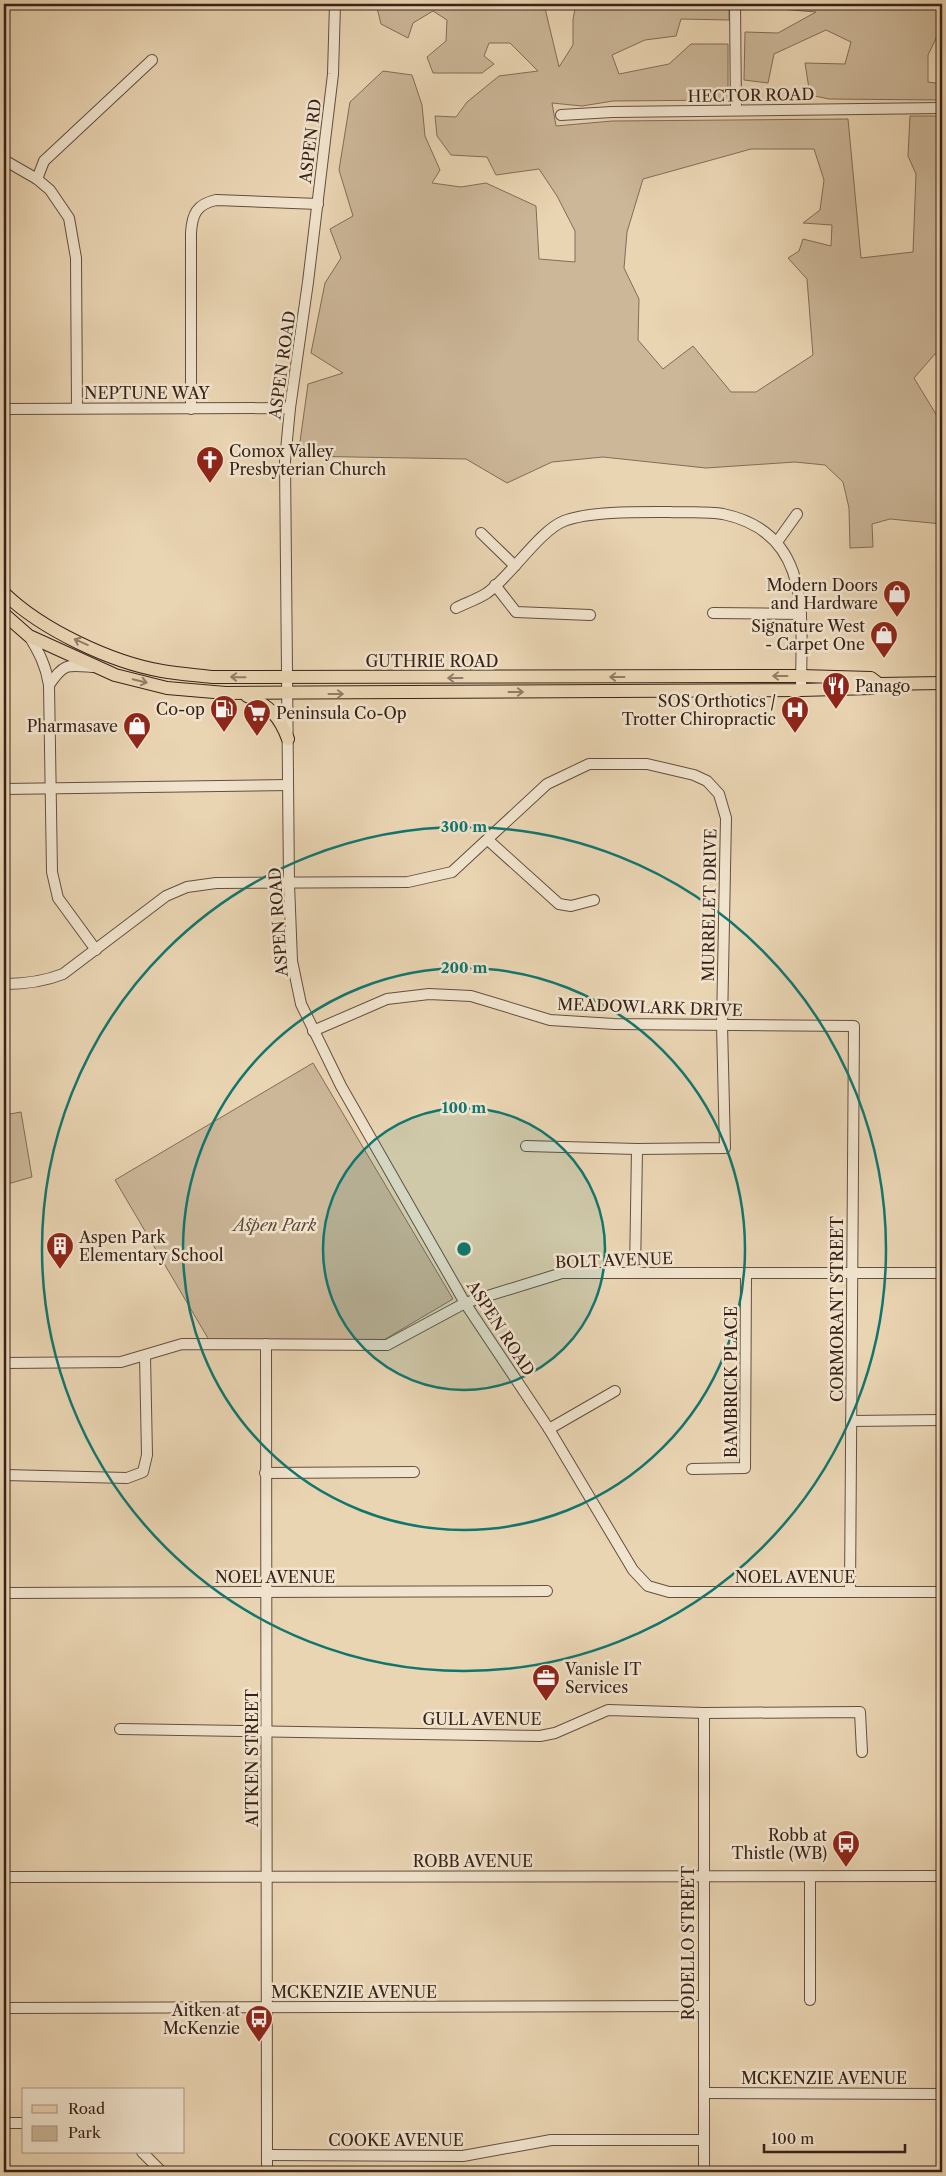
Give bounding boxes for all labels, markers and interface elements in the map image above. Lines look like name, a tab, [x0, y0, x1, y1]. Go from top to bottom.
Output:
street label: HECTOR ROAD	[688, 84, 815, 106]
street label: ASPEN RD	[295, 98, 325, 185]
street label: ASPEN ROAD	[264, 309, 300, 422]
street label: NEPTUNE WAY	[84, 383, 210, 403]
place label: Comox Valley Presbyterian Church	[229, 441, 386, 479]
church icon: Comox Valley Presbyterian Church	[195, 445, 225, 484]
place label: Modern Doors and Hardware	[766, 575, 878, 613]
shop icon: Modern Doors and Hardware	[882, 579, 912, 618]
place label: Signature West - Carpet One	[751, 616, 865, 654]
shop icon: Signature West - Carpet One	[869, 620, 899, 659]
one-way arrow	[74, 637, 89, 647]
street label: GUTHRIE ROAD	[365, 651, 499, 671]
one-way arrow	[772, 671, 788, 681]
restaurant icon: Panago	[821, 671, 851, 710]
one-way arrow	[609, 672, 626, 682]
one-way arrow	[231, 673, 247, 682]
one-way arrow	[447, 673, 463, 683]
place label: Panago	[855, 676, 911, 696]
one-way arrow	[131, 677, 147, 686]
one-way arrow	[508, 687, 524, 697]
one-way arrow	[328, 689, 344, 698]
place label: SOS Orthotics / Trotter Chiropractic	[622, 691, 776, 729]
fuel station icon: Co-op	[209, 694, 239, 733]
hospital icon: SOS Orthotics / Trotter Chiropractic	[780, 695, 810, 734]
supermarket icon: Peninsula Co-Op	[242, 698, 272, 737]
place label: Co-op	[156, 699, 205, 719]
place label: Peninsula Co-Op	[276, 703, 407, 723]
shop icon: Pharmasave	[122, 711, 152, 750]
place label: Pharmasave	[27, 716, 118, 736]
text: 300 m	[441, 817, 487, 836]
street label: MURRELET DRIVE	[698, 828, 720, 982]
street label: ASPEN ROAD	[264, 867, 292, 978]
text: 200 m	[441, 958, 487, 977]
street label: MEADOWLARK DRIVE	[557, 994, 743, 1020]
text: 100 m	[442, 1098, 486, 1117]
park label: Aspen Park	[231, 1215, 317, 1235]
street label: CORMORANT STREET	[827, 1216, 847, 1402]
place label: Aspen Park Elementary School	[78, 1227, 224, 1265]
building icon: Aspen Park Elementary School	[45, 1231, 75, 1270]
centre of rings	[455, 1240, 473, 1258]
street label: BOLT AVENUE	[555, 1248, 673, 1272]
street label: ASPEN ROAD	[462, 1276, 539, 1379]
street label: BAMBRICK PLACE	[721, 1306, 741, 1458]
street label: NOEL AVENUE	[215, 1567, 335, 1587]
street label: NOEL AVENUE	[735, 1567, 855, 1587]
place label: Vanisle IT Services	[564, 1659, 641, 1697]
office icon: Vanisle IT Services	[531, 1663, 561, 1702]
street label: AITKEN STREET	[242, 1689, 262, 1828]
street label: GULL AVENUE	[422, 1709, 542, 1729]
place label: Robb at Thistle (WB)	[731, 1825, 827, 1863]
bus stop icon: Robb at Thistle (WB)	[831, 1829, 861, 1868]
street label: ROBB AVENUE	[413, 1851, 533, 1871]
street label: RODELLO STREET	[678, 1866, 698, 2020]
street label: MCKENZIE AVENUE	[271, 1982, 437, 2002]
place label: Aitken at McKenzie	[163, 2000, 240, 2038]
bus stop icon: Aitken at McKenzie	[244, 2004, 274, 2043]
street label: MCKENZIE AVENUE	[741, 2068, 907, 2088]
legend	[22, 2088, 185, 2154]
text: Road	[68, 2099, 105, 2118]
scale bar	[764, 2121, 905, 2153]
text: Park	[68, 2123, 102, 2142]
text: 100 m	[771, 2129, 814, 2148]
street label: COOKE AVENUE	[328, 2130, 464, 2150]

